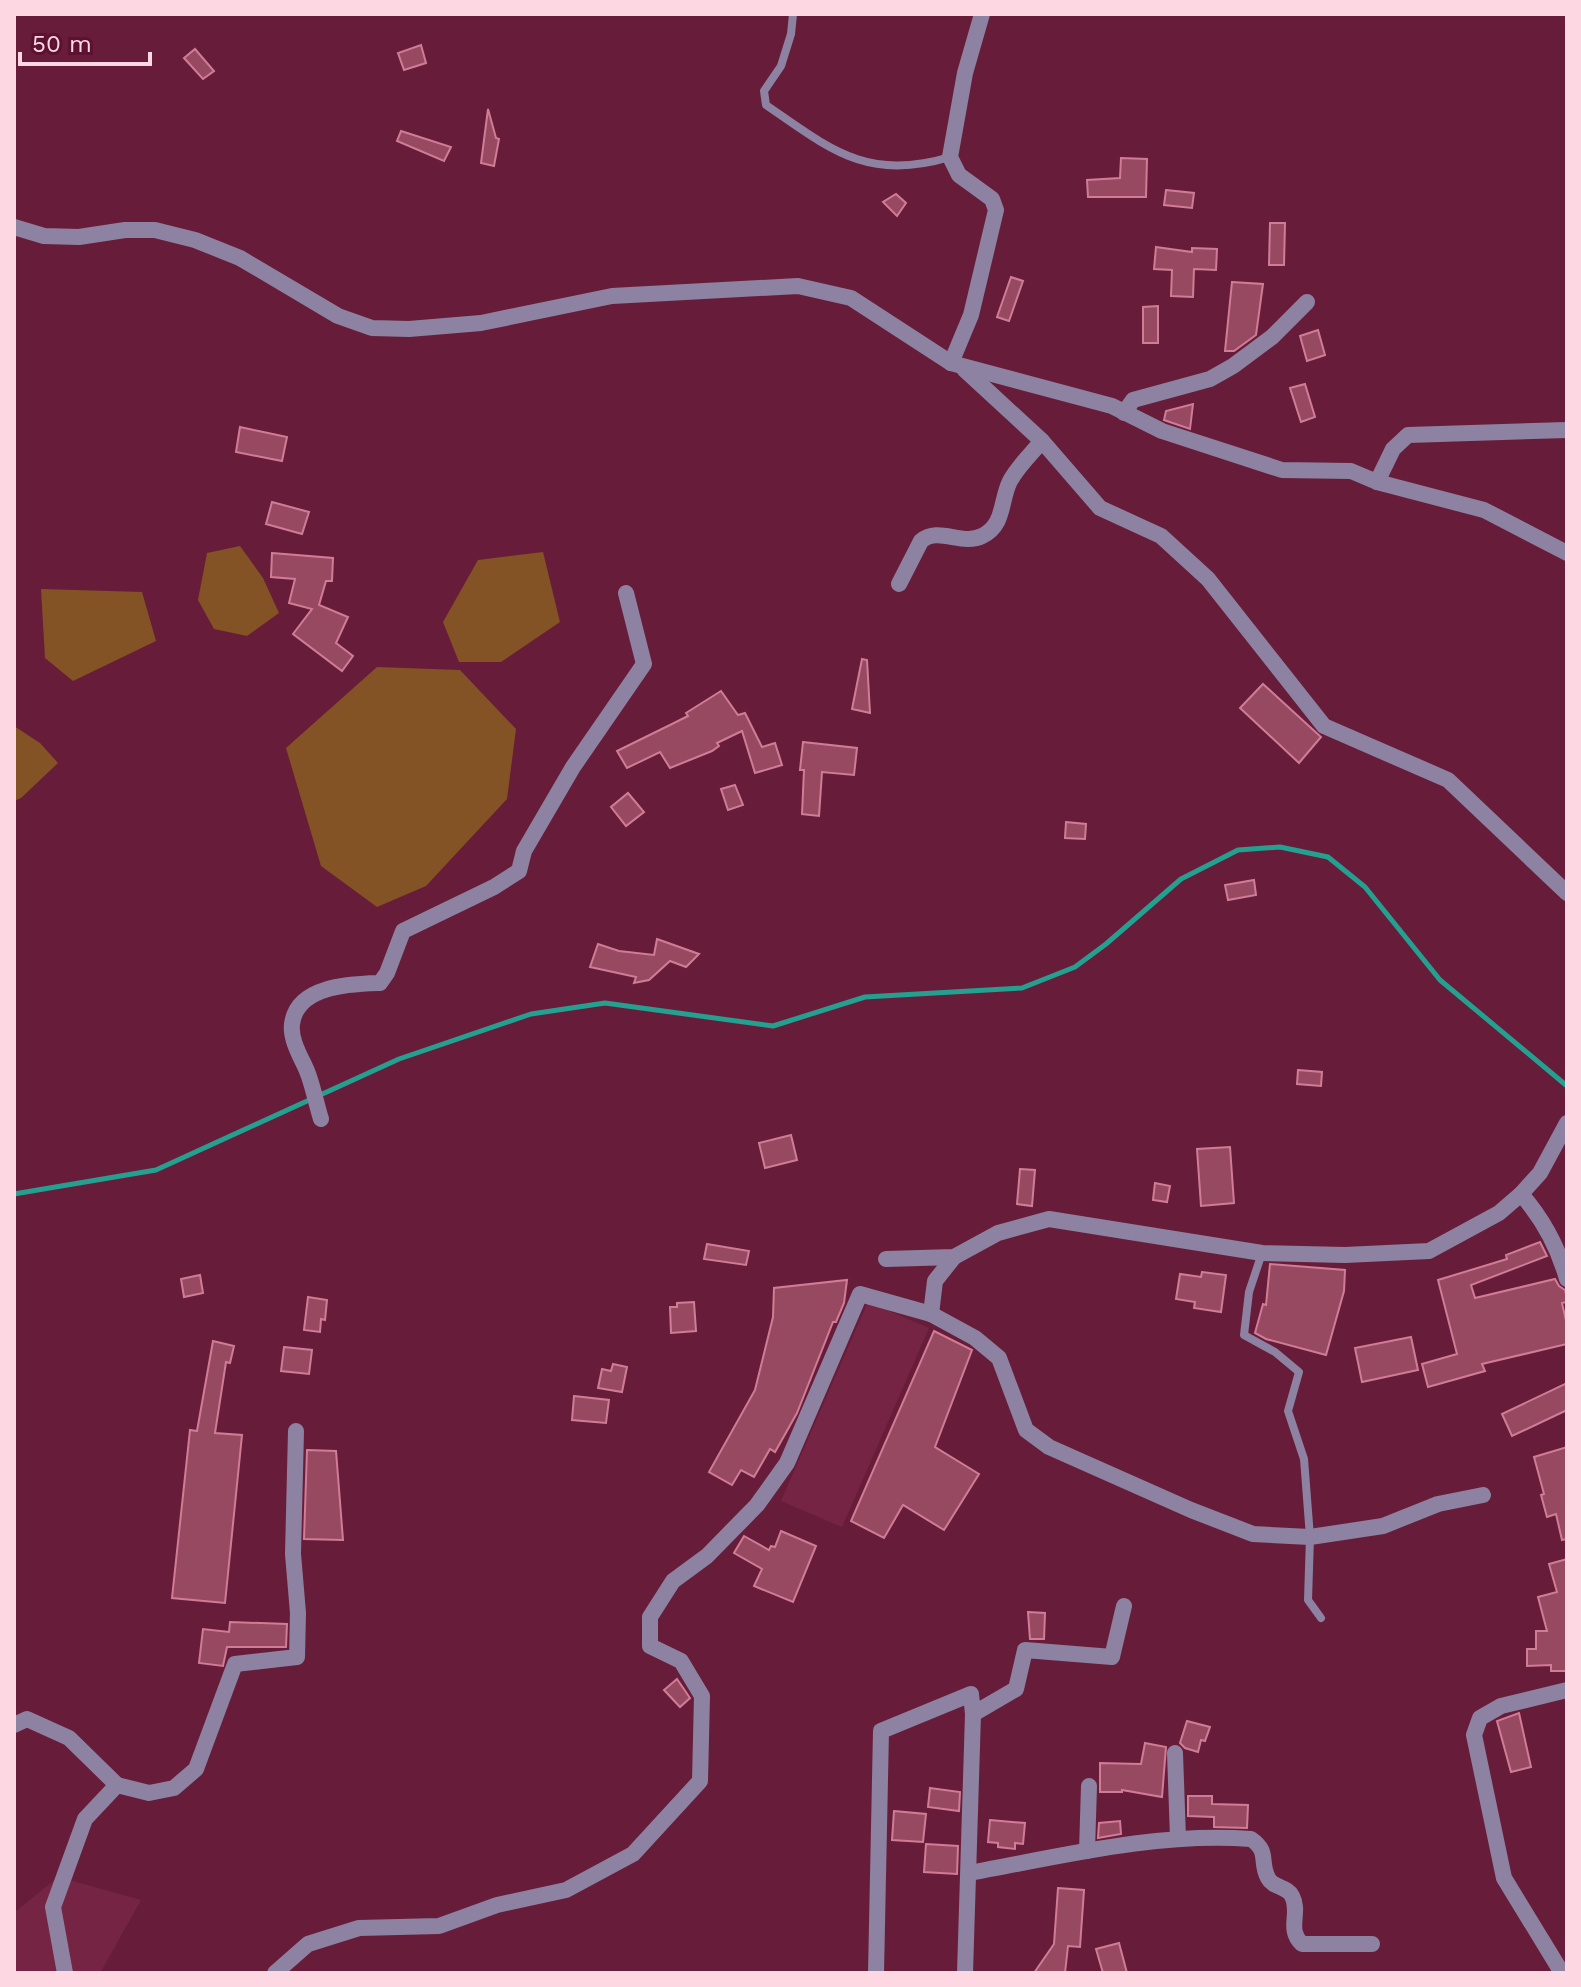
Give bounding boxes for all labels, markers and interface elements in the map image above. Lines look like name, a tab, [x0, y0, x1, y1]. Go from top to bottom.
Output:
scale bar	[20, 16, 150, 66]
text: 50 m	[32, 30, 92, 58]

